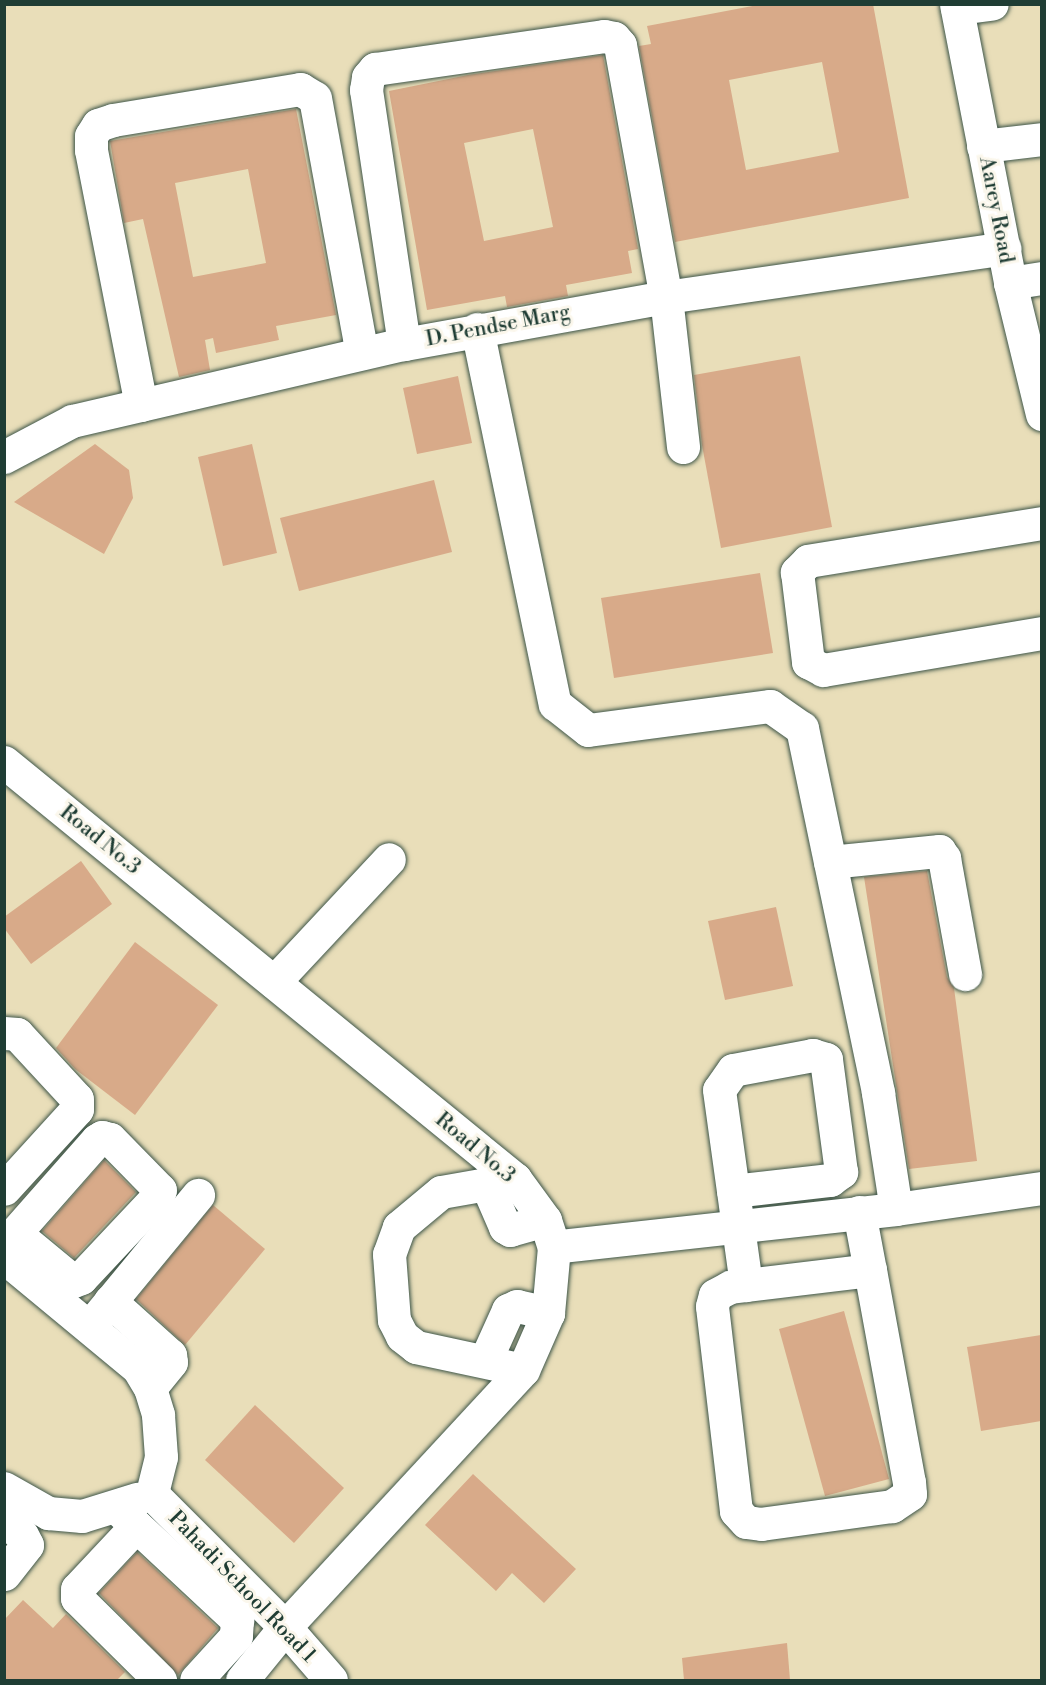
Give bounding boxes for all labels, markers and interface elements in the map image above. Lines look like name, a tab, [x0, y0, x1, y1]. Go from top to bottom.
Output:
street label: Aarey Road	[973, 155, 1019, 265]
street label: D. Pendse Marg	[424, 300, 572, 352]
street label: Road No.3	[54, 800, 146, 880]
street label: Road No.3	[430, 1107, 520, 1189]
street label: Pahadi School Road 1	[163, 1506, 321, 1668]

